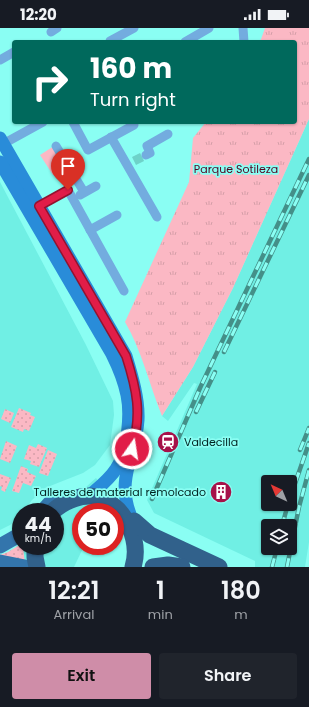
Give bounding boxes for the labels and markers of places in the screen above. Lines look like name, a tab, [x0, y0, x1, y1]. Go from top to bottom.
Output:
pin	[51, 149, 85, 190]
station icon: Valdecilla	[155, 429, 181, 455]
place label: Valdecilla	[184, 434, 238, 450]
building icon: Talleres de material remolcado	[208, 479, 234, 505]
place label: Talleres de material remolcado	[34, 484, 206, 500]

